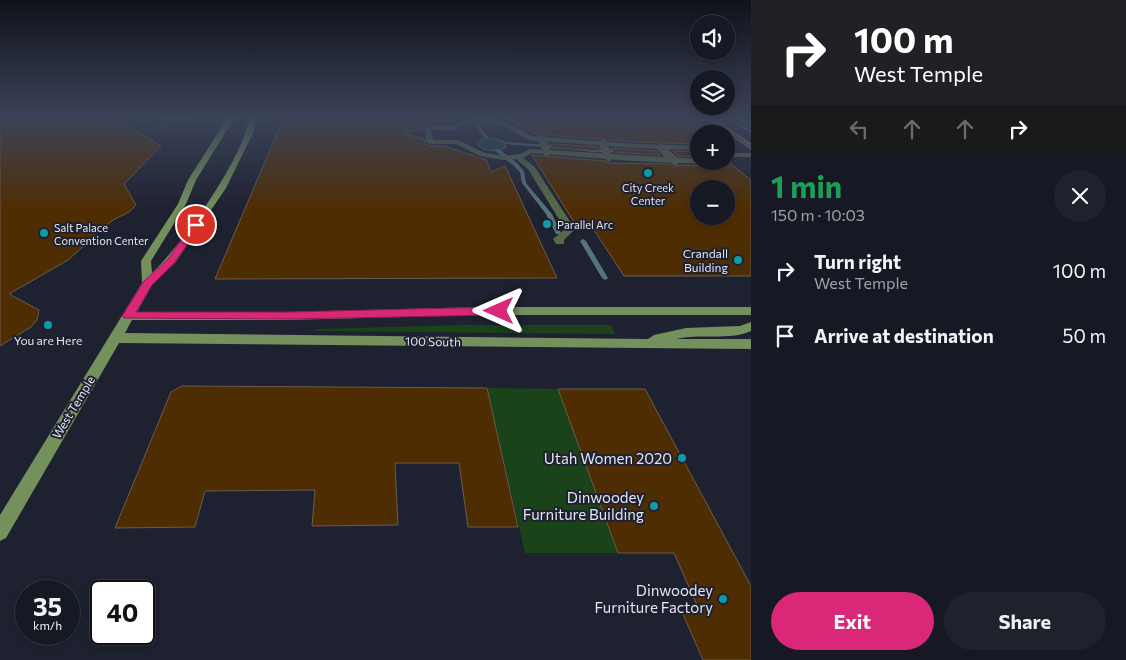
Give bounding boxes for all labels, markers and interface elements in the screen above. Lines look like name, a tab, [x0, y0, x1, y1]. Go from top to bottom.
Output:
map controls	[690, 15, 735, 225]
button: sound	[690, 15, 735, 60]
text: 100 m	[854, 17, 954, 60]
icon: right	[771, 20, 836, 85]
text: West Temple	[854, 60, 983, 87]
button: layers	[690, 70, 735, 115]
icon: left	[845, 115, 873, 143]
icon: ahead	[898, 115, 926, 143]
icon: ahead	[951, 115, 979, 143]
icon: right	[1004, 115, 1032, 143]
button: +	[690, 125, 735, 170]
marker: City Creek Center	[642, 167, 654, 179]
text: 1 min	[771, 167, 842, 204]
button: close	[1054, 170, 1106, 222]
button: −	[690, 180, 735, 225]
place label: City Creek Center	[622, 181, 674, 207]
pin	[175, 204, 217, 246]
text: 150 m · 10:03	[771, 205, 865, 224]
icon: arrive	[182, 211, 210, 239]
marker: Parallel Arc	[541, 218, 553, 230]
place label: Parallel Arc	[557, 218, 613, 231]
place label: Salt Palace Convention Center	[54, 221, 149, 247]
marker: Salt Palace Convention Center	[38, 227, 50, 239]
place label: Crandall Building	[683, 246, 728, 274]
text: Turn right	[814, 250, 901, 273]
marker: Crandall Building	[732, 254, 744, 266]
icon: right	[771, 257, 799, 285]
text: 100 m	[1053, 259, 1106, 282]
text: West Temple	[814, 273, 908, 292]
position arrow	[472, 284, 524, 336]
marker: You are Here	[42, 319, 54, 331]
icon: arrive	[771, 322, 799, 350]
text: Arrive at destination	[814, 324, 994, 347]
text: 50 m	[1062, 324, 1106, 347]
place label: You are Here	[14, 333, 82, 347]
street label: 100 South	[405, 334, 461, 348]
street label: West Temple	[49, 373, 97, 441]
place label: Utah Women 2020	[544, 449, 672, 467]
marker: Utah Women 2020	[676, 452, 688, 464]
place label: Dinwoodey Furniture Building	[523, 488, 644, 523]
marker: Dinwoodey Furniture Building	[648, 500, 660, 512]
speed limit sign: 40	[90, 580, 155, 645]
place label: Dinwoodey Furniture Factory	[594, 581, 713, 616]
text: 35	[33, 591, 62, 621]
button: Exit	[771, 592, 934, 650]
button: Share	[944, 592, 1106, 650]
marker: Dinwoodey Furniture Factory	[717, 593, 729, 605]
text: km/h	[33, 618, 62, 632]

